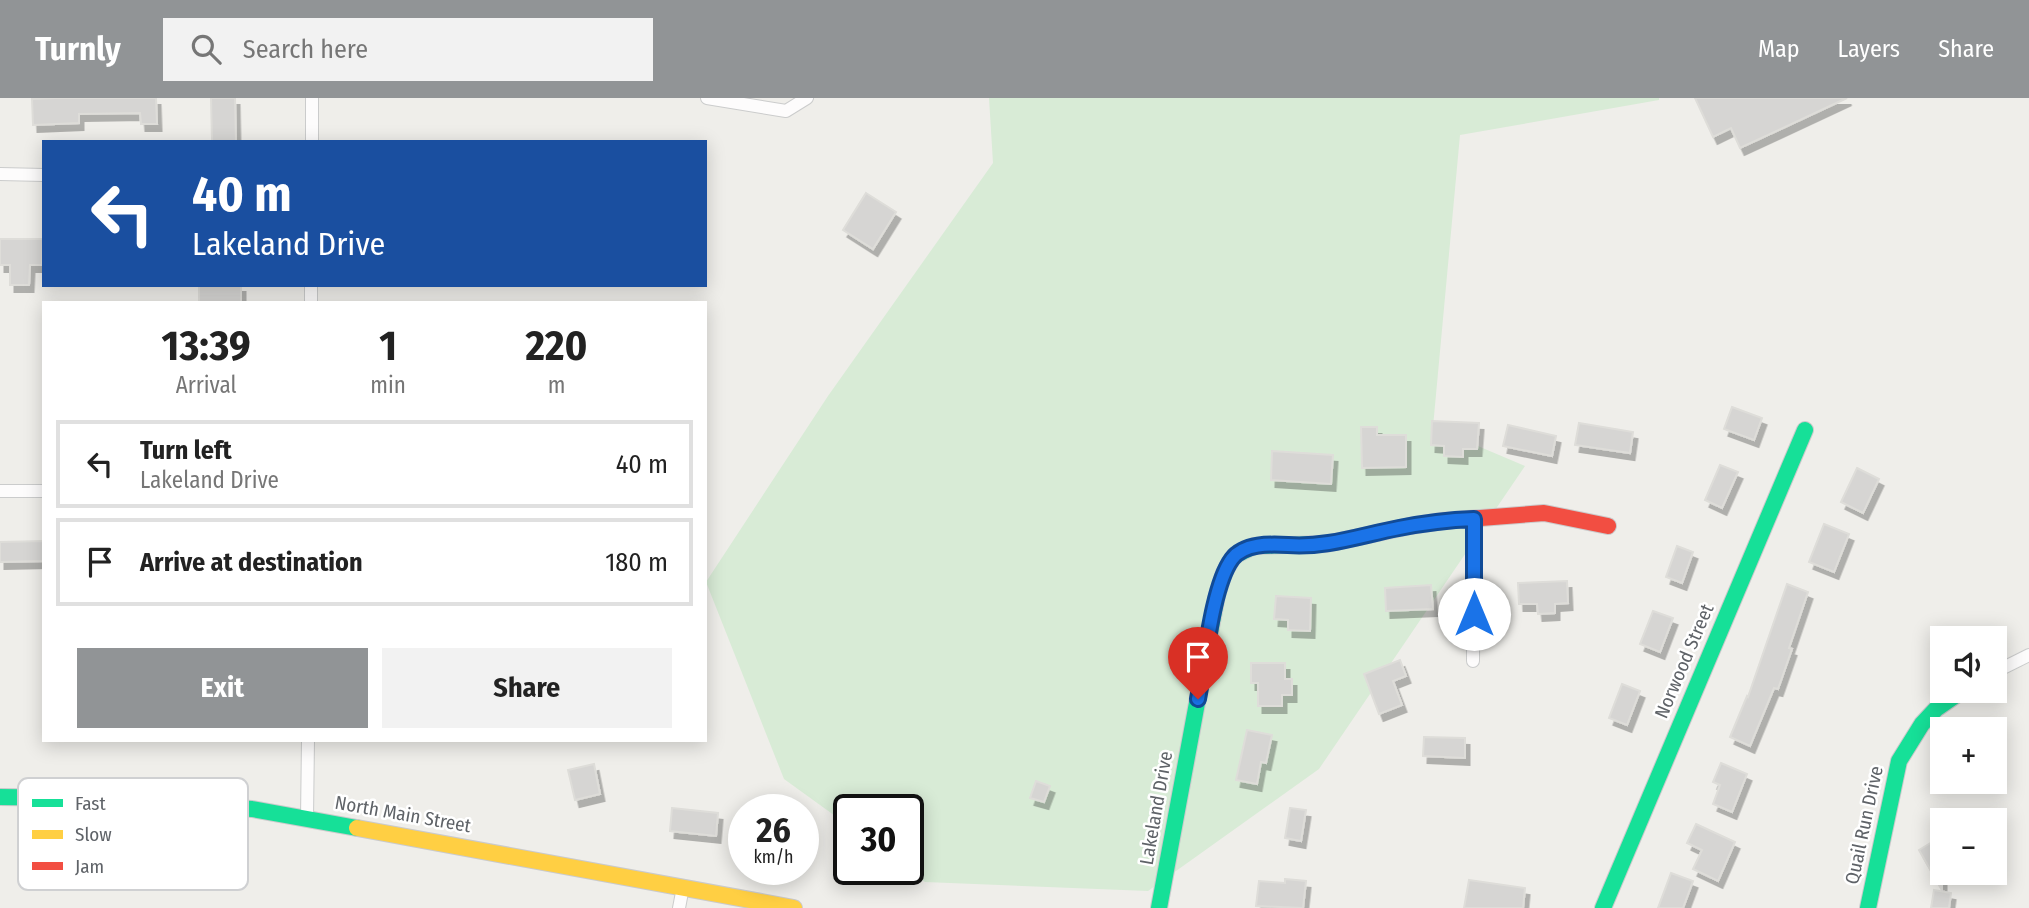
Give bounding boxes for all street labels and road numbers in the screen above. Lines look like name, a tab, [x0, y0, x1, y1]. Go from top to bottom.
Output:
street label: Norwood Street	[1650, 600, 1719, 722]
street label: Lakeland Drive	[1135, 749, 1177, 867]
street label: Quail Run Drive	[1840, 764, 1888, 886]
street label: North Main Street	[333, 791, 474, 837]

